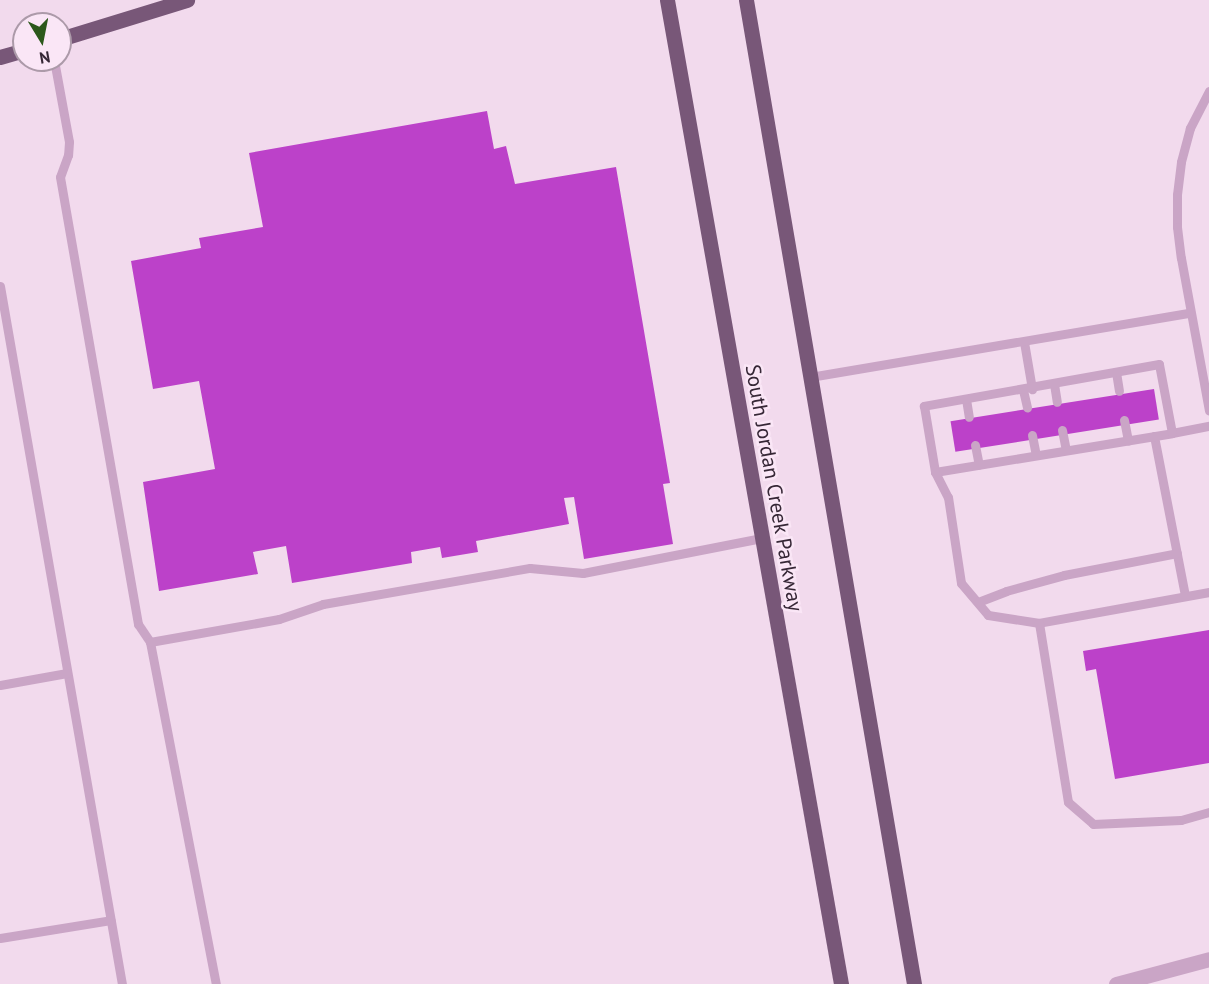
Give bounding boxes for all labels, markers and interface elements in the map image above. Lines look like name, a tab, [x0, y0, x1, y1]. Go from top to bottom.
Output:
north arrow	[12, 12, 72, 72]
text: N	[38, 47, 52, 69]
street label: South Jordan Creek Parkway	[740, 362, 808, 614]

